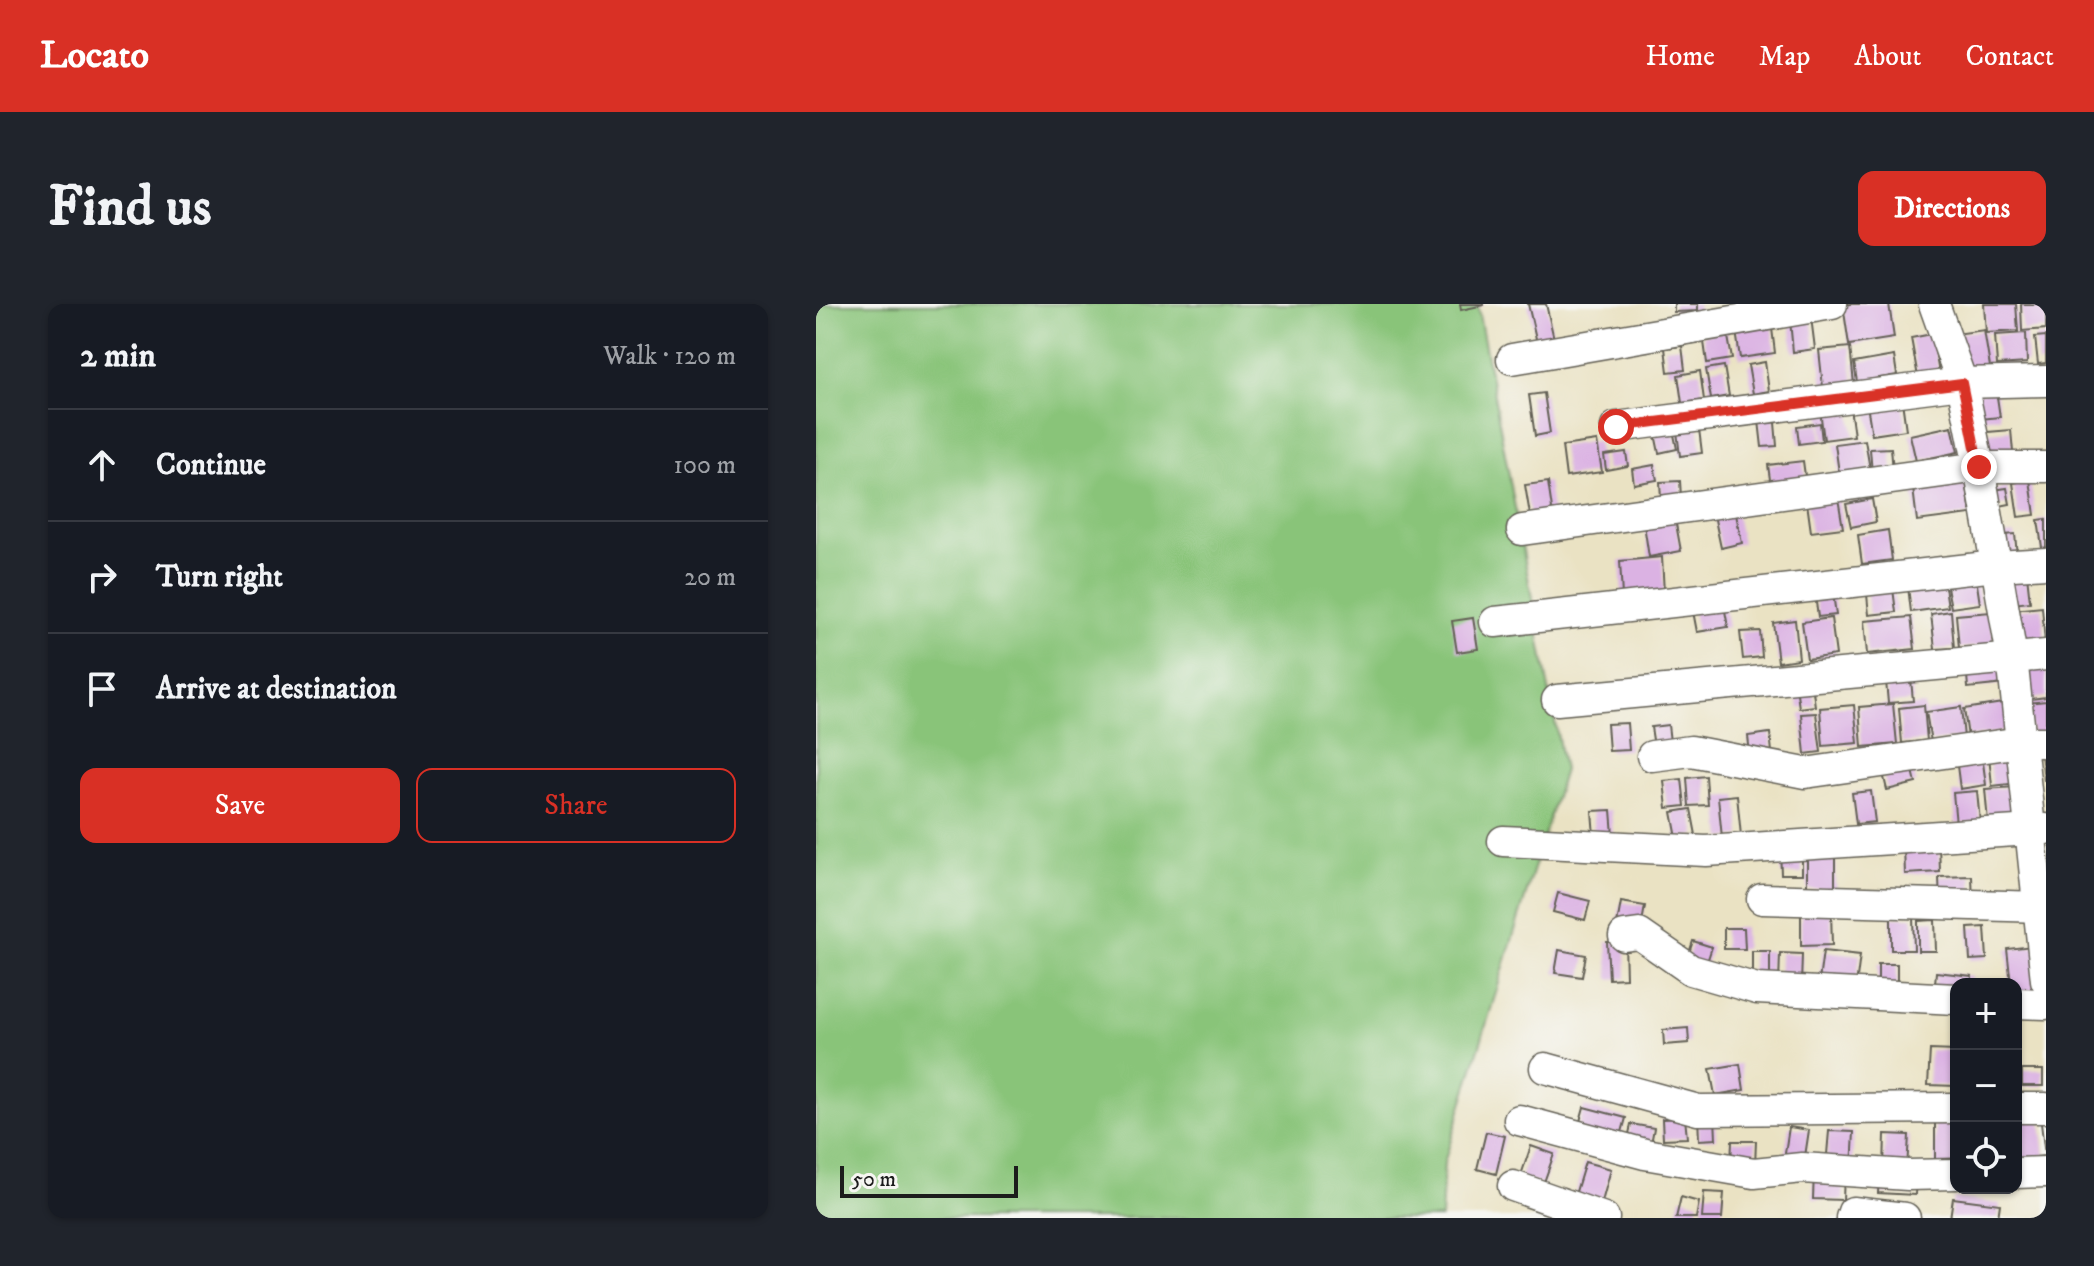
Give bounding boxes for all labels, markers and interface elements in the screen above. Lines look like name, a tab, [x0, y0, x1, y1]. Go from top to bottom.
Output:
text: Locato	[40, 32, 149, 80]
text: Home	[1646, 39, 1715, 74]
text: Map	[1759, 39, 1810, 74]
text: About	[1854, 39, 1921, 74]
text: Contact	[1965, 39, 2054, 74]
button: Directions	[1858, 171, 2046, 246]
text: Find us	[48, 173, 212, 243]
text: 2 min	[80, 335, 156, 377]
text: Walk · 120 m	[603, 340, 736, 373]
route start	[1598, 409, 1634, 445]
icon: ahead	[80, 443, 124, 487]
text: Continue	[156, 447, 266, 484]
text: 100 m	[673, 449, 736, 482]
route end	[1961, 449, 1997, 485]
icon: right	[80, 555, 124, 599]
text: Turn right	[156, 559, 283, 596]
text: 20 m	[684, 561, 736, 594]
icon: arrive	[80, 667, 124, 711]
text: Arrive at destination	[156, 671, 397, 708]
button: Save	[80, 768, 400, 843]
button: Share	[416, 768, 736, 843]
map controls	[1950, 978, 2022, 1194]
button: +	[1950, 978, 2022, 1050]
button: −	[1950, 1050, 2022, 1122]
button: locate	[1950, 1122, 2022, 1194]
scale bar	[840, 1162, 1018, 1198]
text: 50 m	[852, 1166, 896, 1193]

